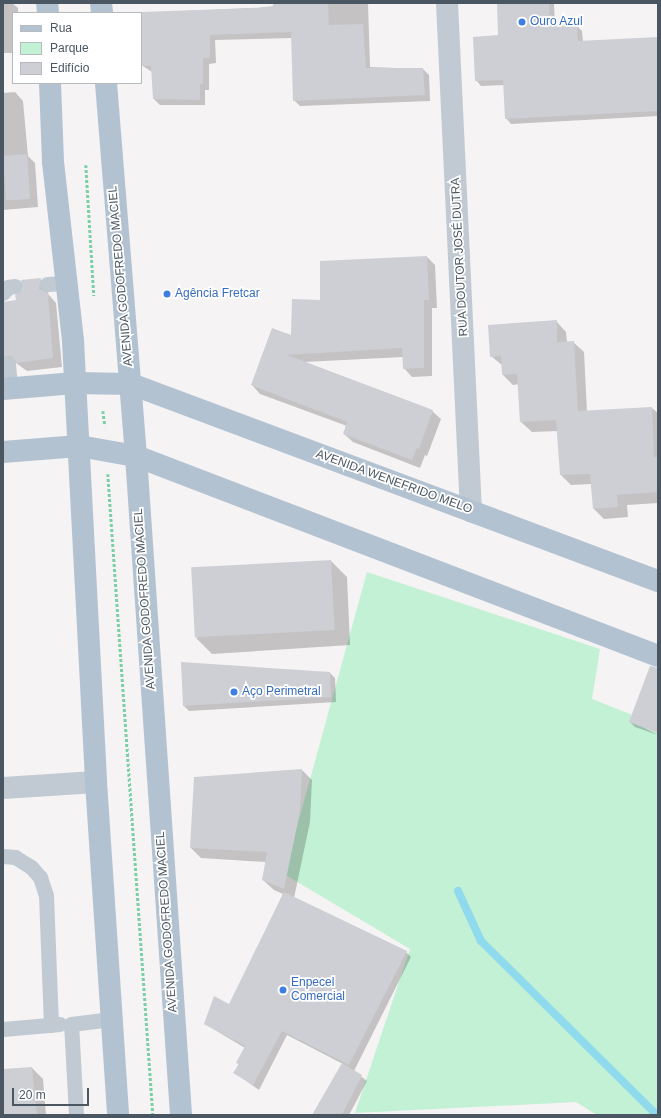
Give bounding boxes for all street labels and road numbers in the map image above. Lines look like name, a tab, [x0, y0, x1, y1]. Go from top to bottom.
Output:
street label: RUA DOUTOR JOSÉ DUTRA	[449, 177, 471, 337]
street label: AVENIDA GODOFREDO MACIEL	[106, 185, 136, 367]
street label: AVENIDA WENEFRIDO MELO	[314, 447, 474, 517]
street label: AVENIDA GODOFREDO MACIEL	[131, 508, 159, 690]
street label: AVENIDA GODOFREDO MACIEL	[153, 831, 181, 1013]

